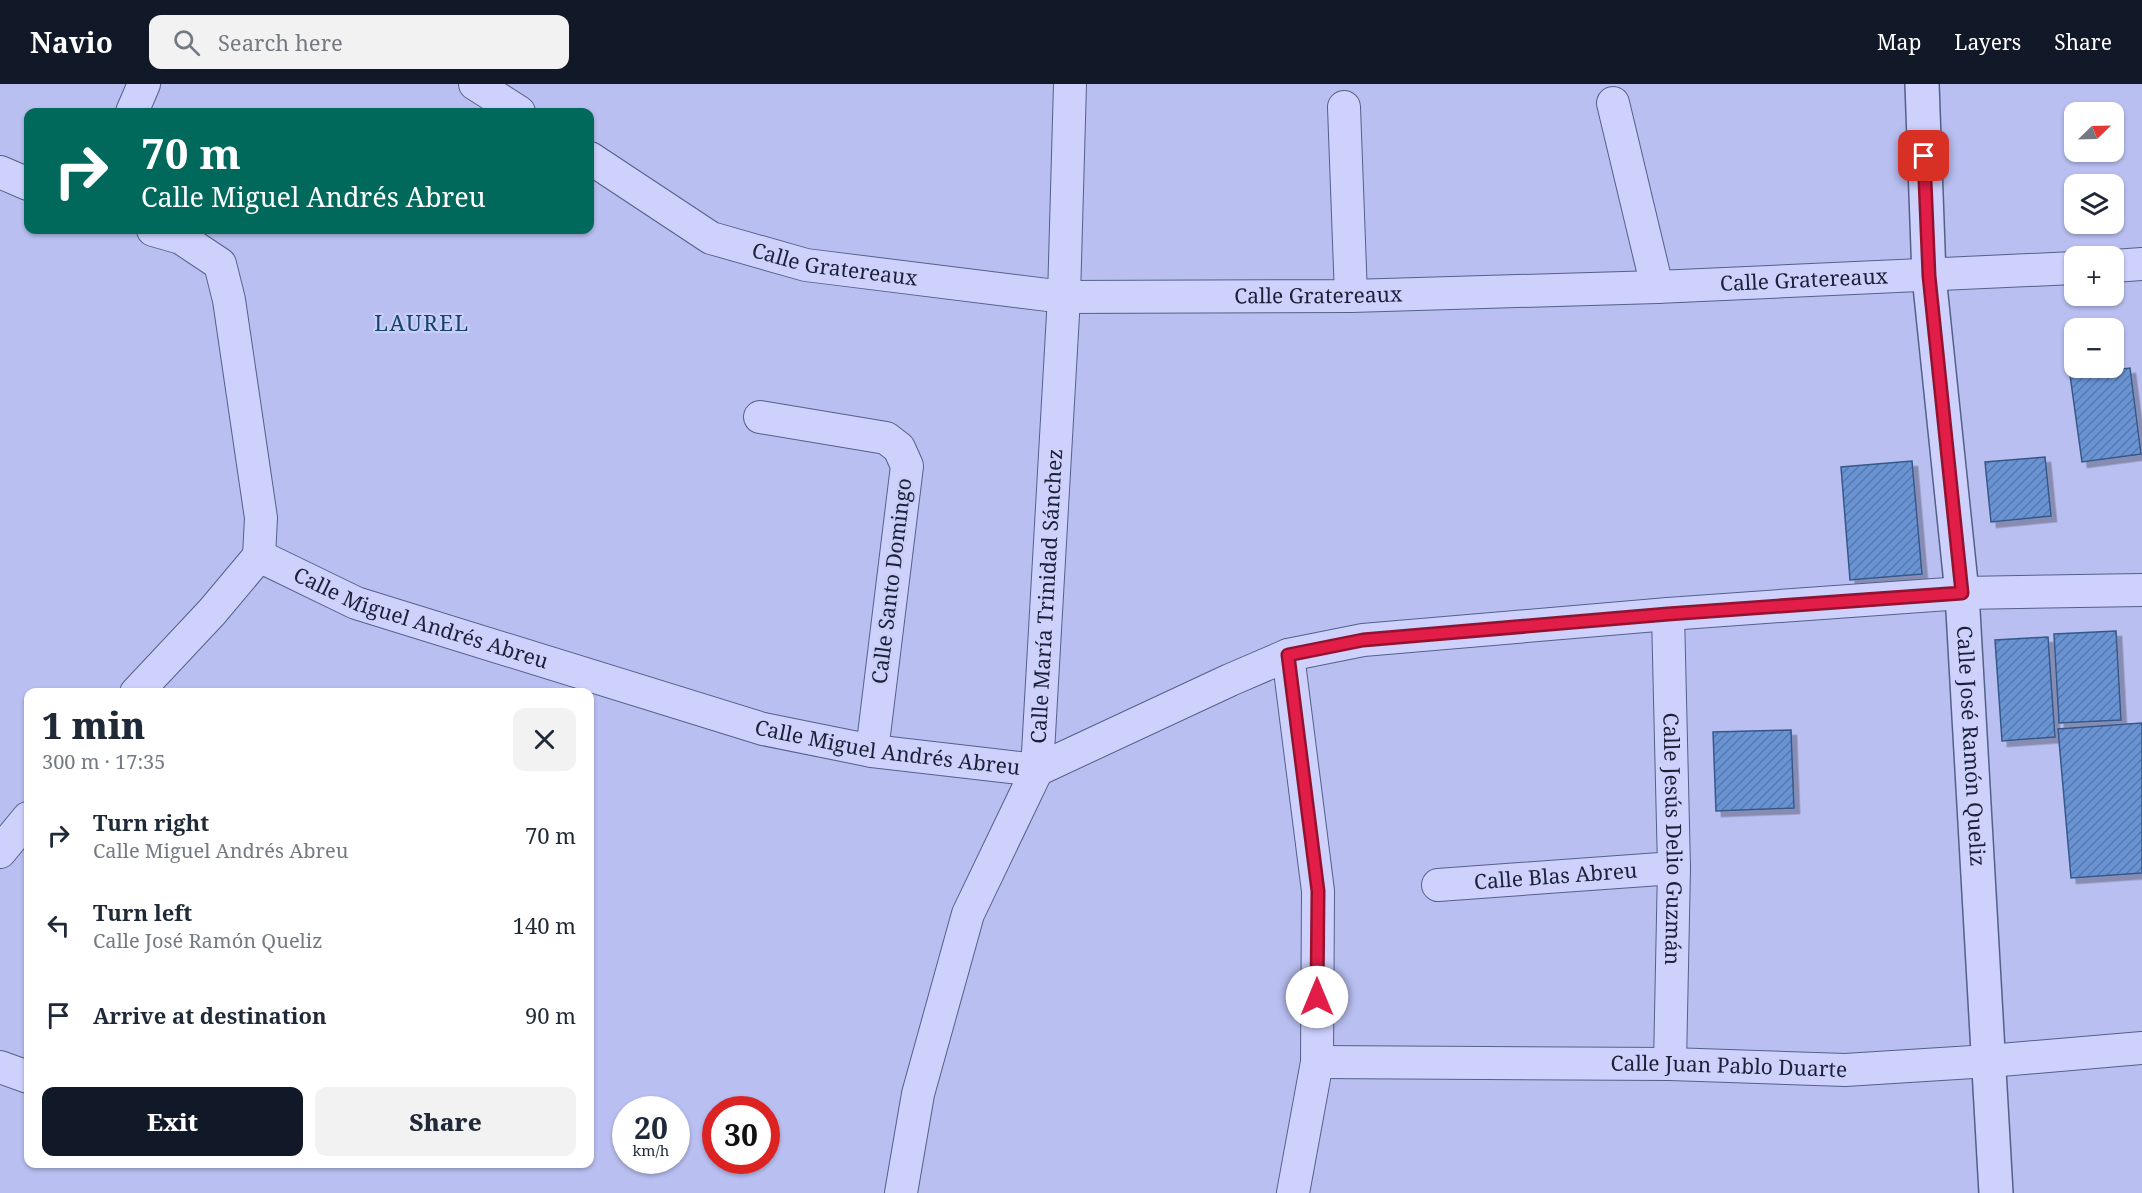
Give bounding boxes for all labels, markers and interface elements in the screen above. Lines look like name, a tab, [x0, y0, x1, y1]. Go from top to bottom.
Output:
search box	[149, 15, 569, 69]
text: Navio	[30, 23, 113, 61]
icon: search	[170, 26, 203, 59]
text: Search here	[218, 27, 343, 57]
text: Map	[1877, 28, 1921, 56]
text: Layers	[1954, 28, 2021, 56]
text: Share	[2054, 28, 2112, 56]
north arrow	[2064, 102, 2124, 162]
map controls	[2064, 102, 2124, 378]
text: 70 m	[141, 124, 241, 181]
pin	[1898, 130, 1949, 181]
icon: right	[42, 132, 120, 210]
icon: arrive	[1907, 139, 1940, 172]
button: layers	[2064, 174, 2124, 234]
text: Calle Miguel Andrés Abreu	[141, 178, 486, 215]
street label: Calle Gratereaux	[749, 235, 920, 292]
button: +	[2064, 246, 2124, 306]
street label: Calle Gratereaux	[1719, 261, 1889, 297]
street label: Calle Gratereaux	[1234, 279, 1403, 309]
district label: LAUREL	[374, 307, 470, 337]
button: −	[2064, 318, 2124, 378]
street label: Calle María Trinidad Sánchez	[1024, 448, 1068, 744]
street label: Calle Santo Domingo	[864, 476, 918, 685]
street label: Calle Miguel Andrés Abreu	[289, 560, 552, 675]
street label: Calle José Ramón Queliz	[1951, 625, 1992, 867]
text: 1 min	[42, 701, 145, 750]
button: close	[513, 708, 576, 771]
street label: Calle Miguel Andrés Abreu	[751, 712, 1022, 781]
street label: Calle Jesús Delio Guzmán	[1657, 712, 1689, 966]
text: 300 m · 17:35	[42, 748, 165, 775]
text: Turn right	[93, 807, 209, 837]
icon: right	[42, 819, 75, 852]
text: 70 m	[525, 820, 576, 850]
text: Calle Miguel Andrés Abreu	[93, 837, 348, 864]
street label: Calle Blas Abreu	[1473, 856, 1638, 895]
text: Turn left	[93, 897, 192, 927]
icon: left	[42, 909, 75, 942]
text: 140 m	[513, 910, 576, 940]
text: Calle José Ramón Queliz	[93, 927, 322, 954]
position arrow	[1285, 965, 1349, 1029]
icon: arrive	[42, 999, 75, 1032]
text: Arrive at destination	[93, 1000, 327, 1030]
text: 90 m	[525, 1000, 576, 1030]
street label: Calle Juan Pablo Duarte	[1611, 1049, 1848, 1083]
button: Exit	[42, 1087, 303, 1156]
button: Share	[315, 1087, 576, 1156]
speed limit sign: 30	[702, 1096, 780, 1174]
text: 20	[634, 1107, 668, 1148]
text: km/h	[633, 1140, 669, 1160]

